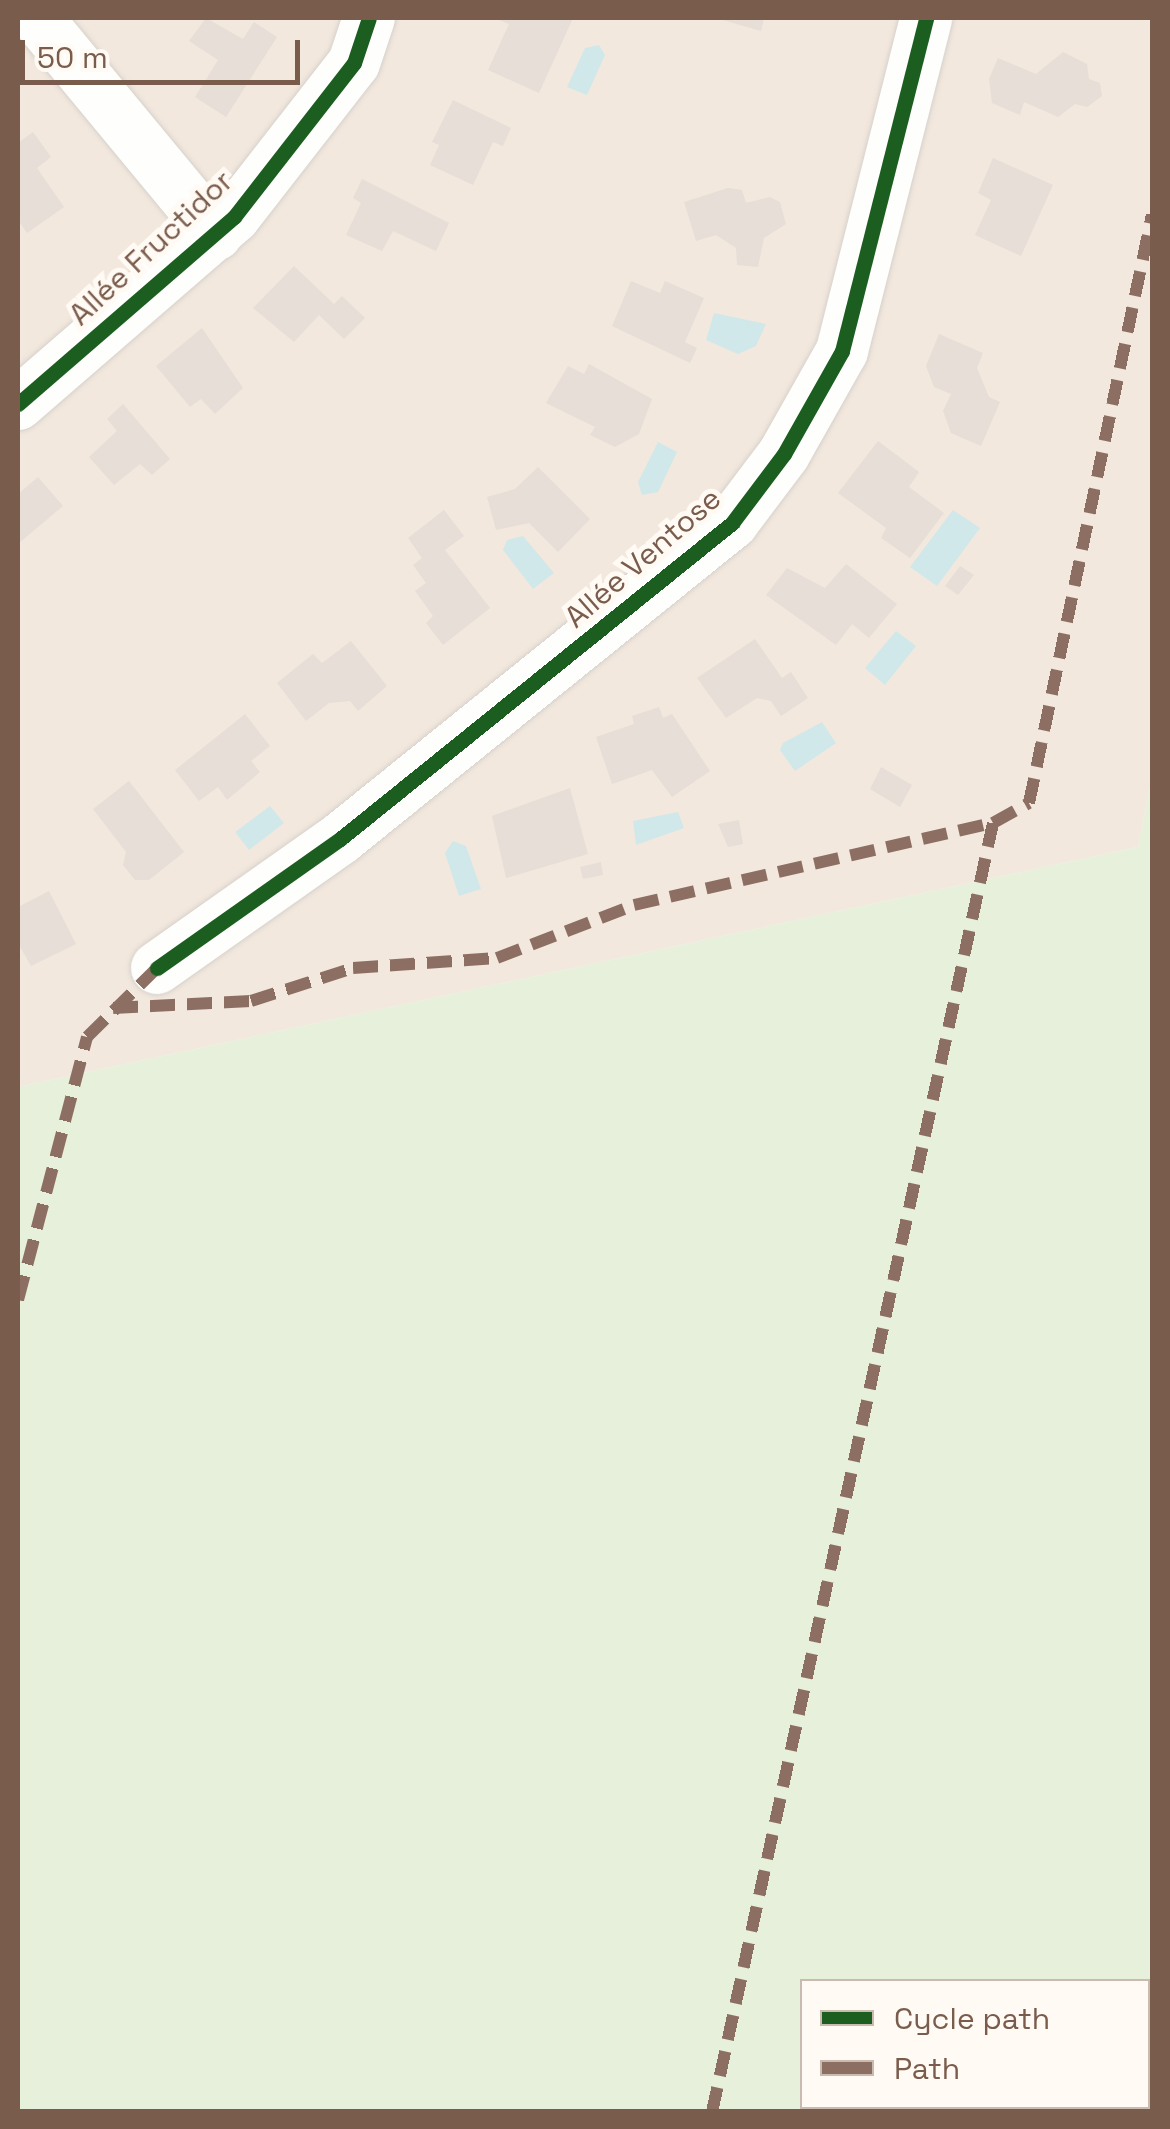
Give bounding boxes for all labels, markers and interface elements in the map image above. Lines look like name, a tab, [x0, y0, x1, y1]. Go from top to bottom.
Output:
scale bar	[25, 20, 305, 82]
text: 50 m	[37, 38, 108, 77]
street label: Allée Fructidor	[62, 163, 240, 333]
street label: Allée Ventose	[557, 480, 729, 636]
legend	[800, 1979, 1150, 2109]
text: Cycle path	[894, 1999, 1050, 2038]
text: Path	[894, 2049, 960, 2088]

